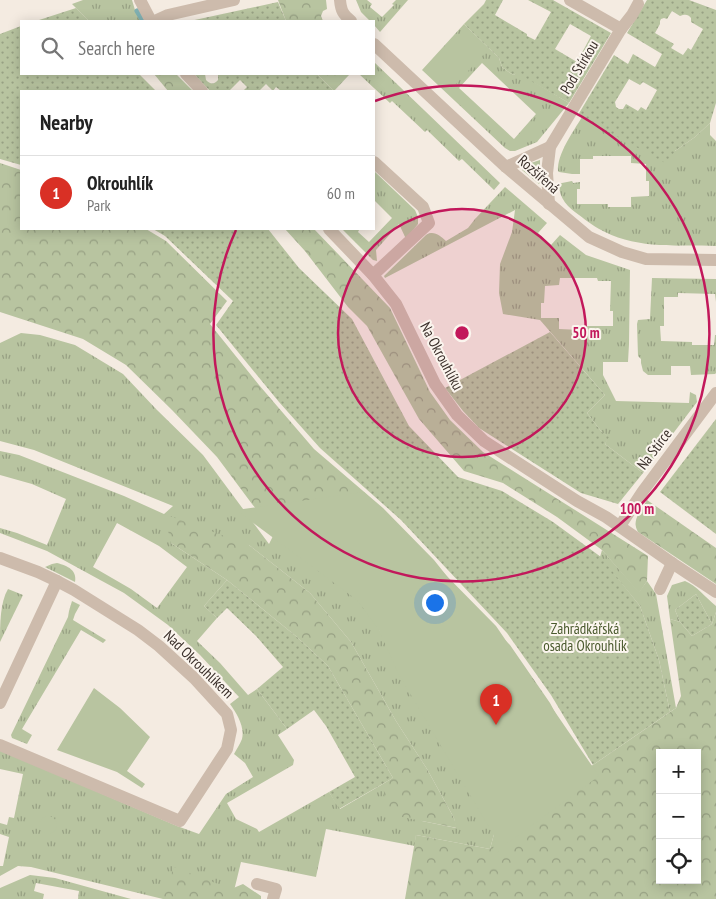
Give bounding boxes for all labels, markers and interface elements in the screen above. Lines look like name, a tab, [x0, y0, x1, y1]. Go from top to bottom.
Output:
search box	[20, 20, 375, 75]
icon: search	[38, 34, 66, 62]
text: Search here	[78, 36, 155, 60]
street label: Pod Stírkou	[556, 37, 602, 97]
text: Nearby	[40, 109, 93, 136]
street label: Rozšířená	[514, 151, 564, 197]
text: Okrouhlík	[87, 171, 153, 195]
text: 1	[52, 183, 60, 203]
text: 60 m	[327, 183, 355, 203]
text: Park	[87, 195, 111, 215]
street label: Na Okrouhlíku	[416, 319, 468, 393]
text: 50 m	[572, 323, 600, 342]
centre of rings	[453, 324, 471, 342]
street label: Na Stírce	[632, 425, 676, 473]
text: 100 m	[620, 499, 654, 518]
your location	[422, 590, 448, 616]
park label: Zahrádkářská osada Okrouhlík	[543, 619, 627, 655]
street label: Nad Okrouhlíkem	[160, 626, 238, 702]
pin: 1	[480, 684, 512, 725]
map controls	[656, 749, 701, 884]
button: +	[656, 749, 701, 794]
button: −	[656, 794, 701, 839]
button: locate	[656, 839, 701, 884]

